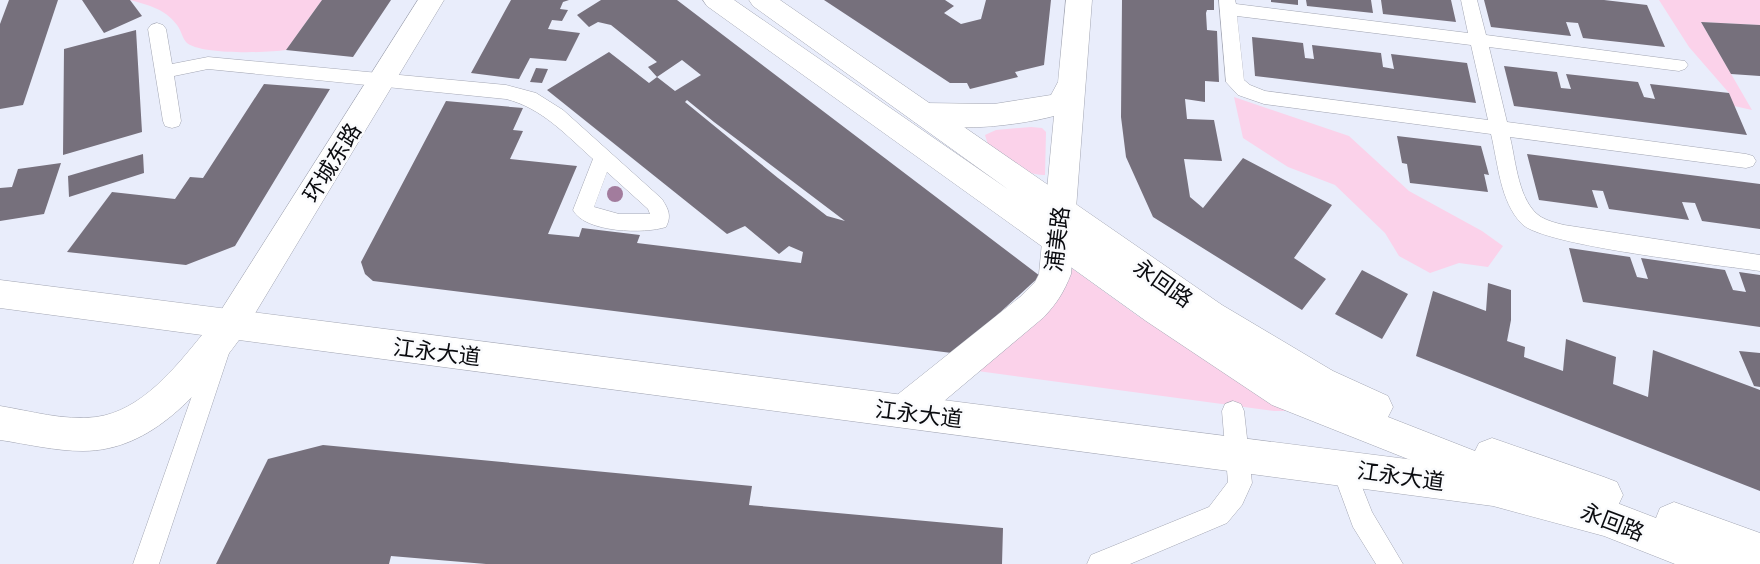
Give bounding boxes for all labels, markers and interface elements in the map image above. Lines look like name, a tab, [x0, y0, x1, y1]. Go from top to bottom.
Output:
street label: 环城东路	[297, 118, 365, 206]
street label: 浦美路	[1039, 205, 1073, 273]
street label: 永回路	[1130, 252, 1198, 312]
street label: 江永大道	[392, 333, 482, 369]
street label: 江永大道	[874, 395, 964, 431]
street label: 江永大道	[1356, 456, 1446, 494]
street label: 永回路	[1578, 497, 1648, 545]

